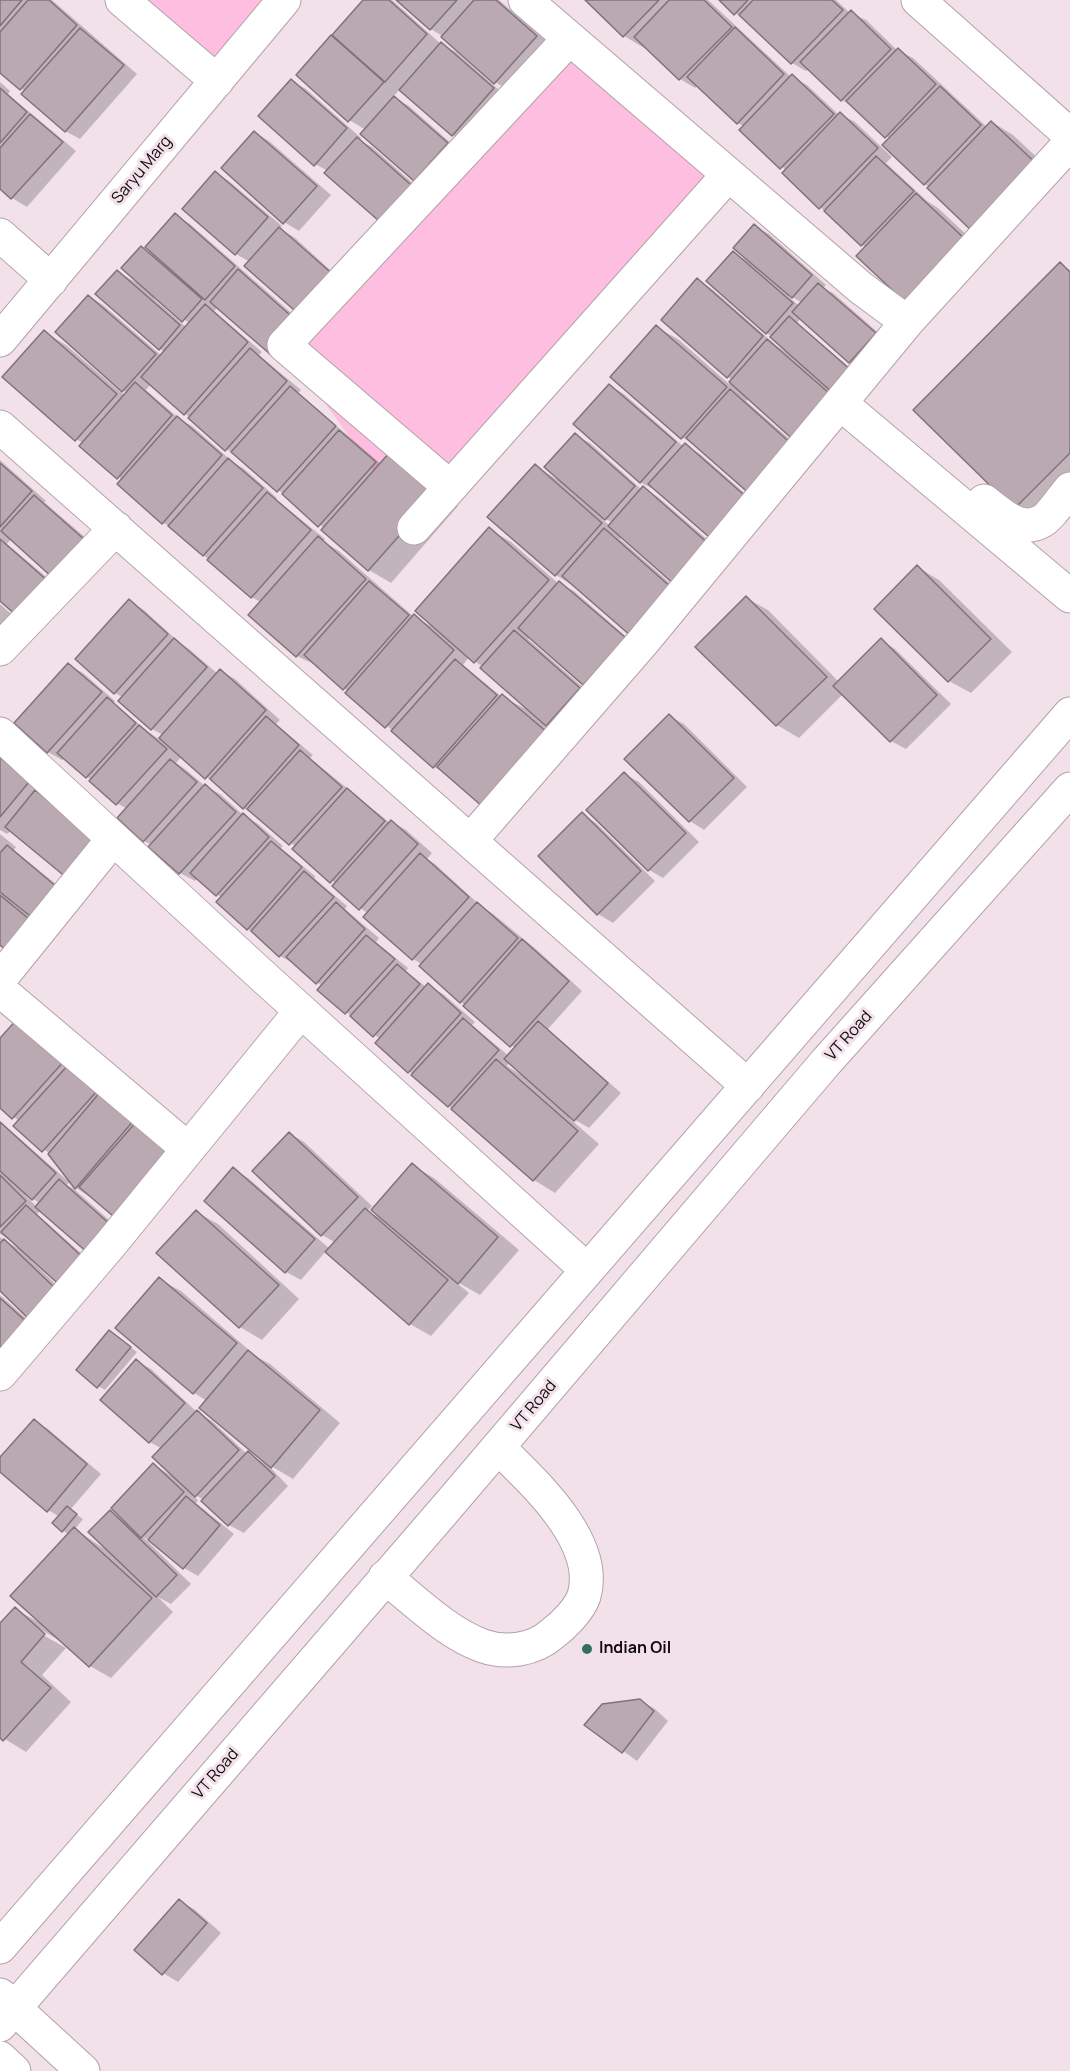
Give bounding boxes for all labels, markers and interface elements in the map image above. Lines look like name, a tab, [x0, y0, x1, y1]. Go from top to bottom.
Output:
street label: Saryu Marg	[108, 132, 176, 208]
street label: VT Road	[822, 1007, 876, 1065]
street label: VT Road	[507, 1377, 561, 1435]
place label: Indian Oil	[599, 1639, 671, 1659]
marker: Indian Oil	[580, 1642, 594, 1656]
street label: VT Road	[189, 1745, 243, 1803]

